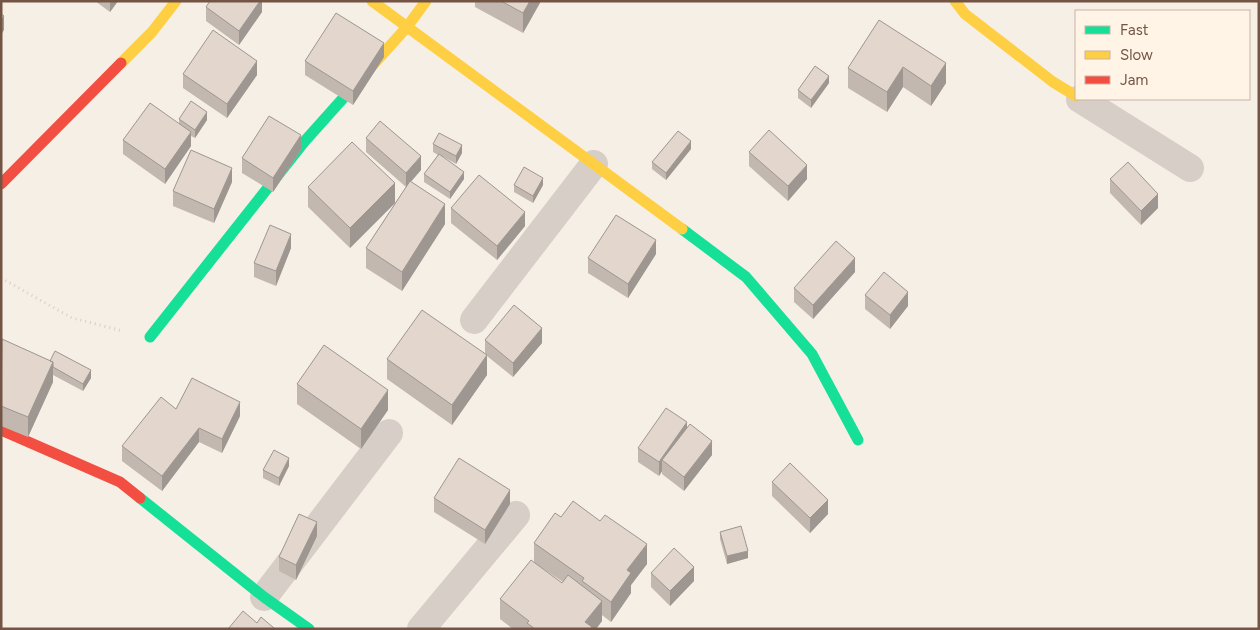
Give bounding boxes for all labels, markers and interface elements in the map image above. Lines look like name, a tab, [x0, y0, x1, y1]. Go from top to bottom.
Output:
legend	[1075, 10, 1250, 100]
text: Fast	[1120, 21, 1149, 39]
text: Slow	[1120, 46, 1153, 64]
text: Jam	[1120, 71, 1148, 89]

